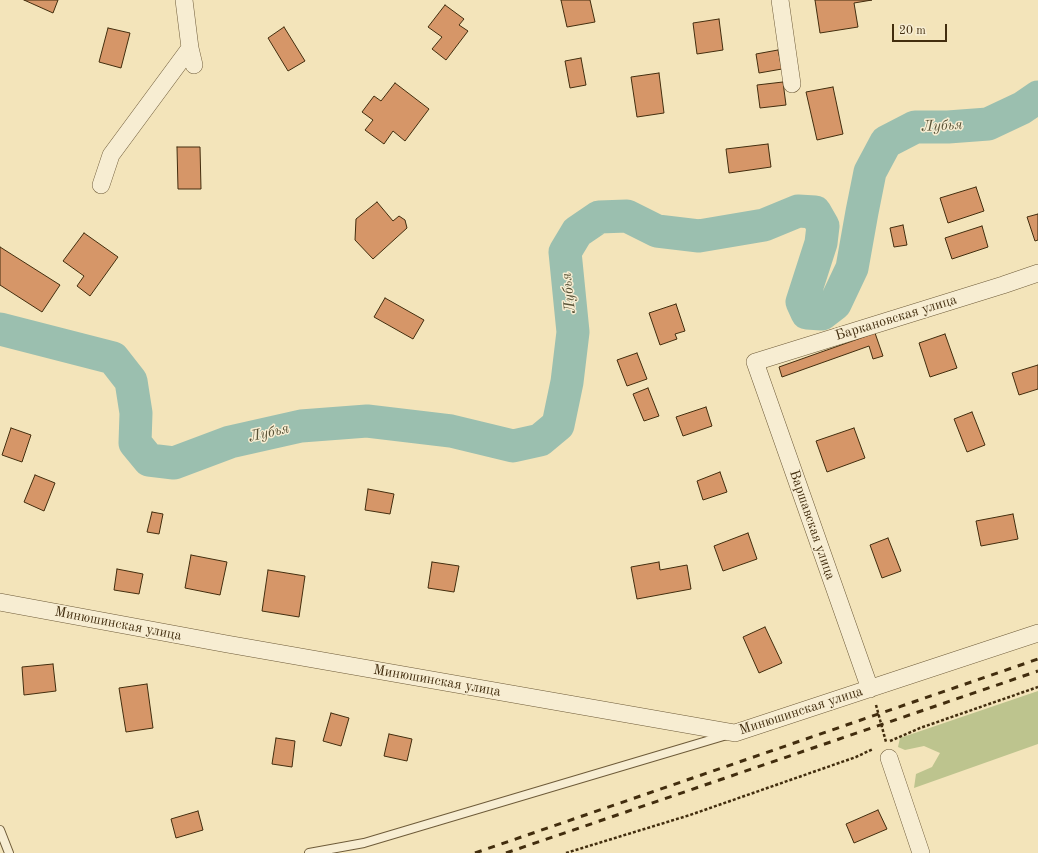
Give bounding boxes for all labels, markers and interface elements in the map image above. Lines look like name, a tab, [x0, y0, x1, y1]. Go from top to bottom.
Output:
scale bar	[894, 16, 949, 42]
text: 20 m	[899, 25, 926, 37]
water label: Лубья	[921, 116, 963, 136]
water label: Лубья	[558, 272, 580, 314]
street label: Баркановская улица	[833, 291, 959, 345]
water label: Лубья	[247, 420, 291, 446]
street label: Варшавская улица	[785, 468, 839, 582]
street label: Минюшинская улица	[53, 603, 183, 645]
street label: Минюшинская улица	[372, 662, 502, 700]
street label: Минюшинская улица	[737, 683, 865, 739]

